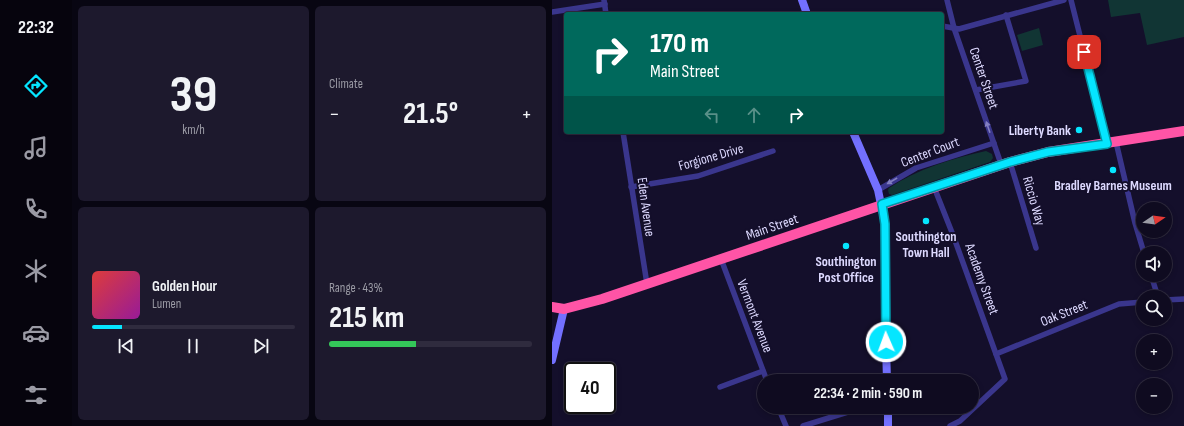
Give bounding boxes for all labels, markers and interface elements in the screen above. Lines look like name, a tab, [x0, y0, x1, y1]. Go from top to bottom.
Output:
text: 22:32	[18, 17, 54, 38]
text: 170 m	[650, 27, 709, 60]
icon: right	[584, 28, 636, 80]
pin	[1067, 35, 1101, 69]
icon: arrive	[1073, 41, 1095, 63]
street label: Center Street	[966, 45, 1002, 111]
text: Main Street	[650, 61, 720, 82]
text: 39	[170, 64, 217, 127]
icon: directions	[22, 72, 50, 100]
text: Climate	[329, 76, 363, 92]
text: 21.5°	[403, 96, 458, 132]
text: −	[329, 101, 340, 128]
text: +	[521, 101, 532, 128]
icon: left	[701, 104, 723, 126]
icon: ahead	[743, 104, 765, 126]
icon: right	[785, 104, 807, 126]
one-way arrow	[985, 121, 991, 133]
text: km/h	[182, 122, 205, 138]
place label: Liberty Bank	[1009, 122, 1071, 139]
marker: Liberty Bank	[1074, 125, 1084, 135]
street label: Center Court	[898, 133, 962, 171]
icon: music	[22, 134, 50, 162]
street label: Forgione Drive	[677, 140, 745, 174]
marker: Bradley Barnes Museum	[1108, 165, 1118, 175]
street label: Riccio Way	[1019, 174, 1049, 228]
street label: Eden Avenue	[633, 176, 659, 238]
place label: Bradley Barnes Museum	[1054, 177, 1172, 194]
one-way arrow	[886, 178, 898, 185]
icon: phone	[22, 195, 50, 223]
north arrow	[1136, 202, 1172, 238]
map controls	[1136, 202, 1172, 414]
street label: Main Street	[744, 210, 800, 244]
marker: Southington Town Hall	[921, 216, 931, 226]
place label: Southington Town Hall	[895, 228, 957, 261]
street label: Academy Street	[961, 240, 1003, 317]
marker: Southington Post Office	[841, 241, 851, 251]
button: sound	[1136, 246, 1172, 282]
place label: Southington Post Office	[815, 253, 877, 286]
icon: climate	[22, 257, 50, 285]
text: Golden Hour	[152, 277, 217, 296]
street label: Vermont Avenue	[733, 277, 777, 355]
text: Range · 43%	[329, 280, 383, 296]
button: search	[1136, 290, 1172, 326]
text: Lumen	[152, 296, 181, 312]
street label: Oak Street	[1038, 296, 1090, 330]
text: 215 km	[329, 300, 404, 336]
icon: car	[22, 319, 50, 347]
position arrow	[865, 321, 907, 363]
button: +	[1136, 334, 1172, 370]
icon: previous	[115, 335, 137, 357]
icon: pause	[182, 335, 204, 357]
icon: next	[250, 335, 272, 357]
speed limit sign: 40	[564, 362, 616, 414]
button: −	[1136, 378, 1172, 414]
icon: filters	[22, 381, 50, 409]
text: 22:34 · 2 min · 590 m	[814, 384, 922, 403]

